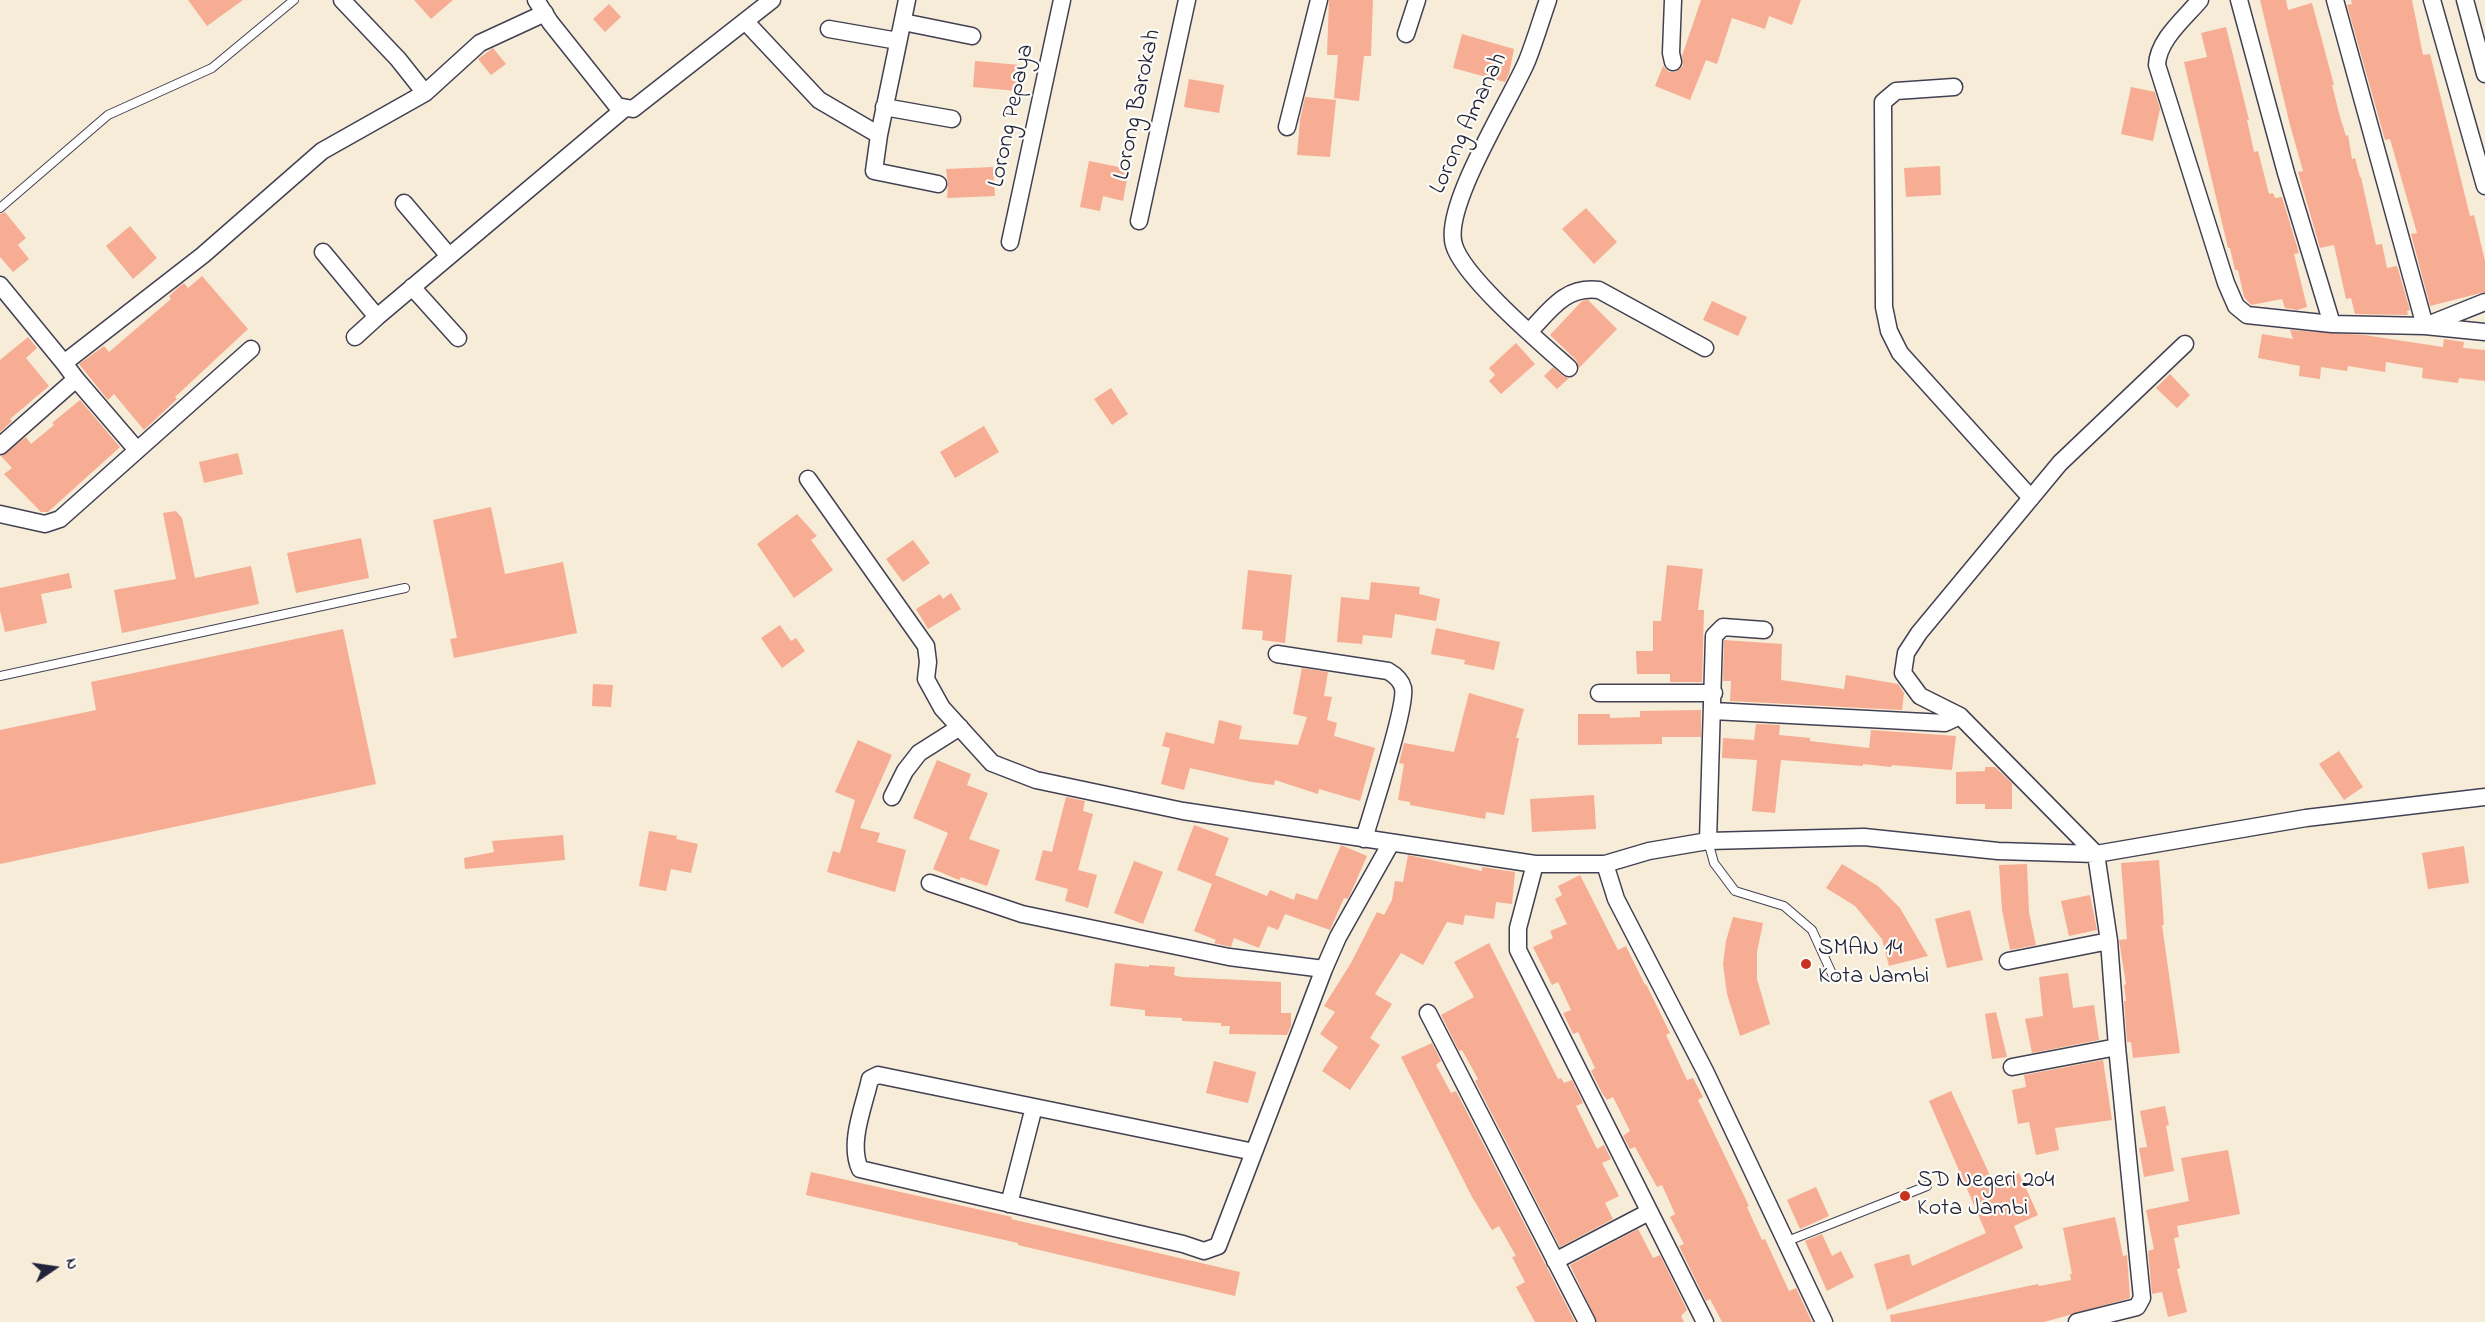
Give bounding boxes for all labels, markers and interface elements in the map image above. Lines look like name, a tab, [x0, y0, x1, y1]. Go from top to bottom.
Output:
street label: Lorong Barokah	[1109, 27, 1169, 183]
street label: Lorong Pepaya	[984, 42, 1042, 190]
street label: Lorong Amanah	[1425, 49, 1515, 199]
place label: SMAN 14 Kota Jambi	[1818, 936, 1929, 992]
marker: SMAN 14 Kota Jambi	[1799, 957, 1813, 971]
place label: SD Negeri 204 Kota Jambi	[1917, 1168, 2054, 1224]
marker: SD Negeri 204 Kota Jambi	[1898, 1189, 1912, 1203]
north arrow	[24, 1238, 84, 1298]
text: N	[59, 1256, 84, 1272]

